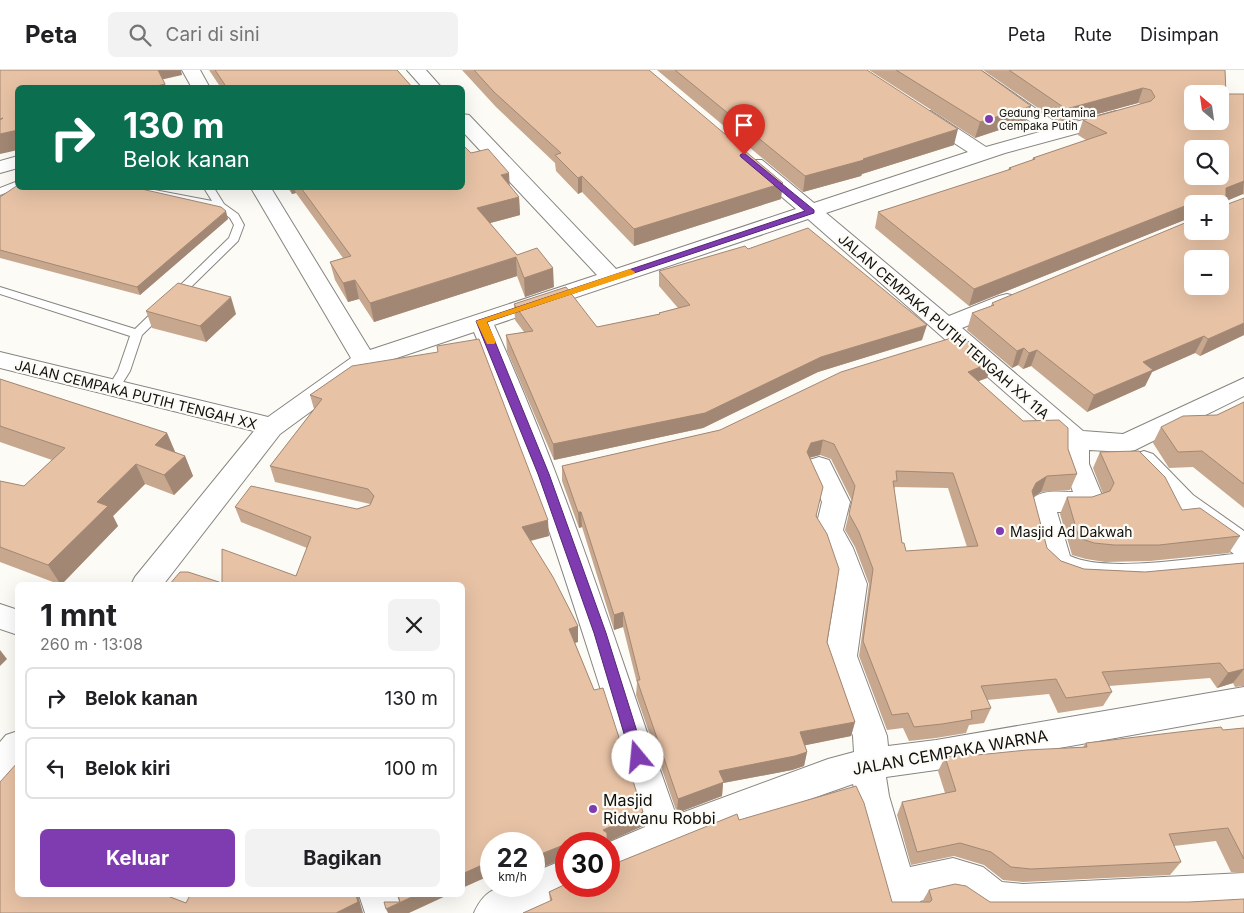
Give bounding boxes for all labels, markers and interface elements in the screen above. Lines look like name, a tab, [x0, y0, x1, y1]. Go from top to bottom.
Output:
search box	[108, 12, 458, 57]
text: Peta	[25, 20, 78, 49]
icon: search	[126, 21, 154, 49]
text: Cari di sini	[166, 23, 259, 46]
text: Peta	[1008, 24, 1046, 45]
text: Rute	[1074, 24, 1112, 45]
text: Disimpan	[1140, 24, 1219, 45]
north arrow	[1184, 85, 1229, 130]
map controls	[1184, 85, 1229, 295]
text: 130 m	[123, 104, 225, 146]
pin	[723, 104, 765, 155]
icon: right	[40, 105, 105, 170]
place label: Gedung Pertamina Cempaka Putih	[999, 106, 1096, 133]
icon: arrive	[730, 111, 758, 139]
marker: Gedung Pertamina Cempaka Putih	[983, 113, 995, 125]
button: search	[1184, 140, 1229, 185]
text: Belok kanan	[123, 146, 250, 172]
button: +	[1184, 195, 1229, 240]
street label: JALAN CEMPAKA PUTIH TENGAH XX 11A	[835, 230, 1053, 423]
button: −	[1184, 250, 1229, 295]
street label: JALAN CEMPAKA PUTIH TENGAH XX	[13, 356, 259, 432]
place label: Masjid Ad Dakwah	[1010, 523, 1133, 540]
marker: Masjid Ad Dakwah	[994, 525, 1006, 537]
text: 1 mnt	[40, 597, 117, 633]
button: close	[388, 599, 440, 651]
text: 260 m · 13:08	[40, 634, 143, 654]
icon: right	[42, 684, 70, 712]
text: Belok kanan	[85, 687, 198, 710]
text: 130 m	[385, 687, 438, 710]
street label: JALAN CEMPAKA WARNA	[851, 725, 1049, 779]
position arrow	[611, 730, 663, 782]
icon: left	[42, 754, 70, 782]
text: Belok kiri	[85, 757, 170, 780]
text: 100 m	[384, 757, 438, 780]
place label: Masjid Ridwanu Robbi	[603, 790, 716, 828]
marker: Masjid Ridwanu Robbi	[587, 803, 599, 815]
button: Keluar	[40, 829, 235, 887]
button: Bagikan	[245, 829, 440, 887]
speed limit sign: 30	[555, 832, 620, 897]
text: 22	[497, 843, 528, 873]
text: km/h	[498, 869, 527, 884]

